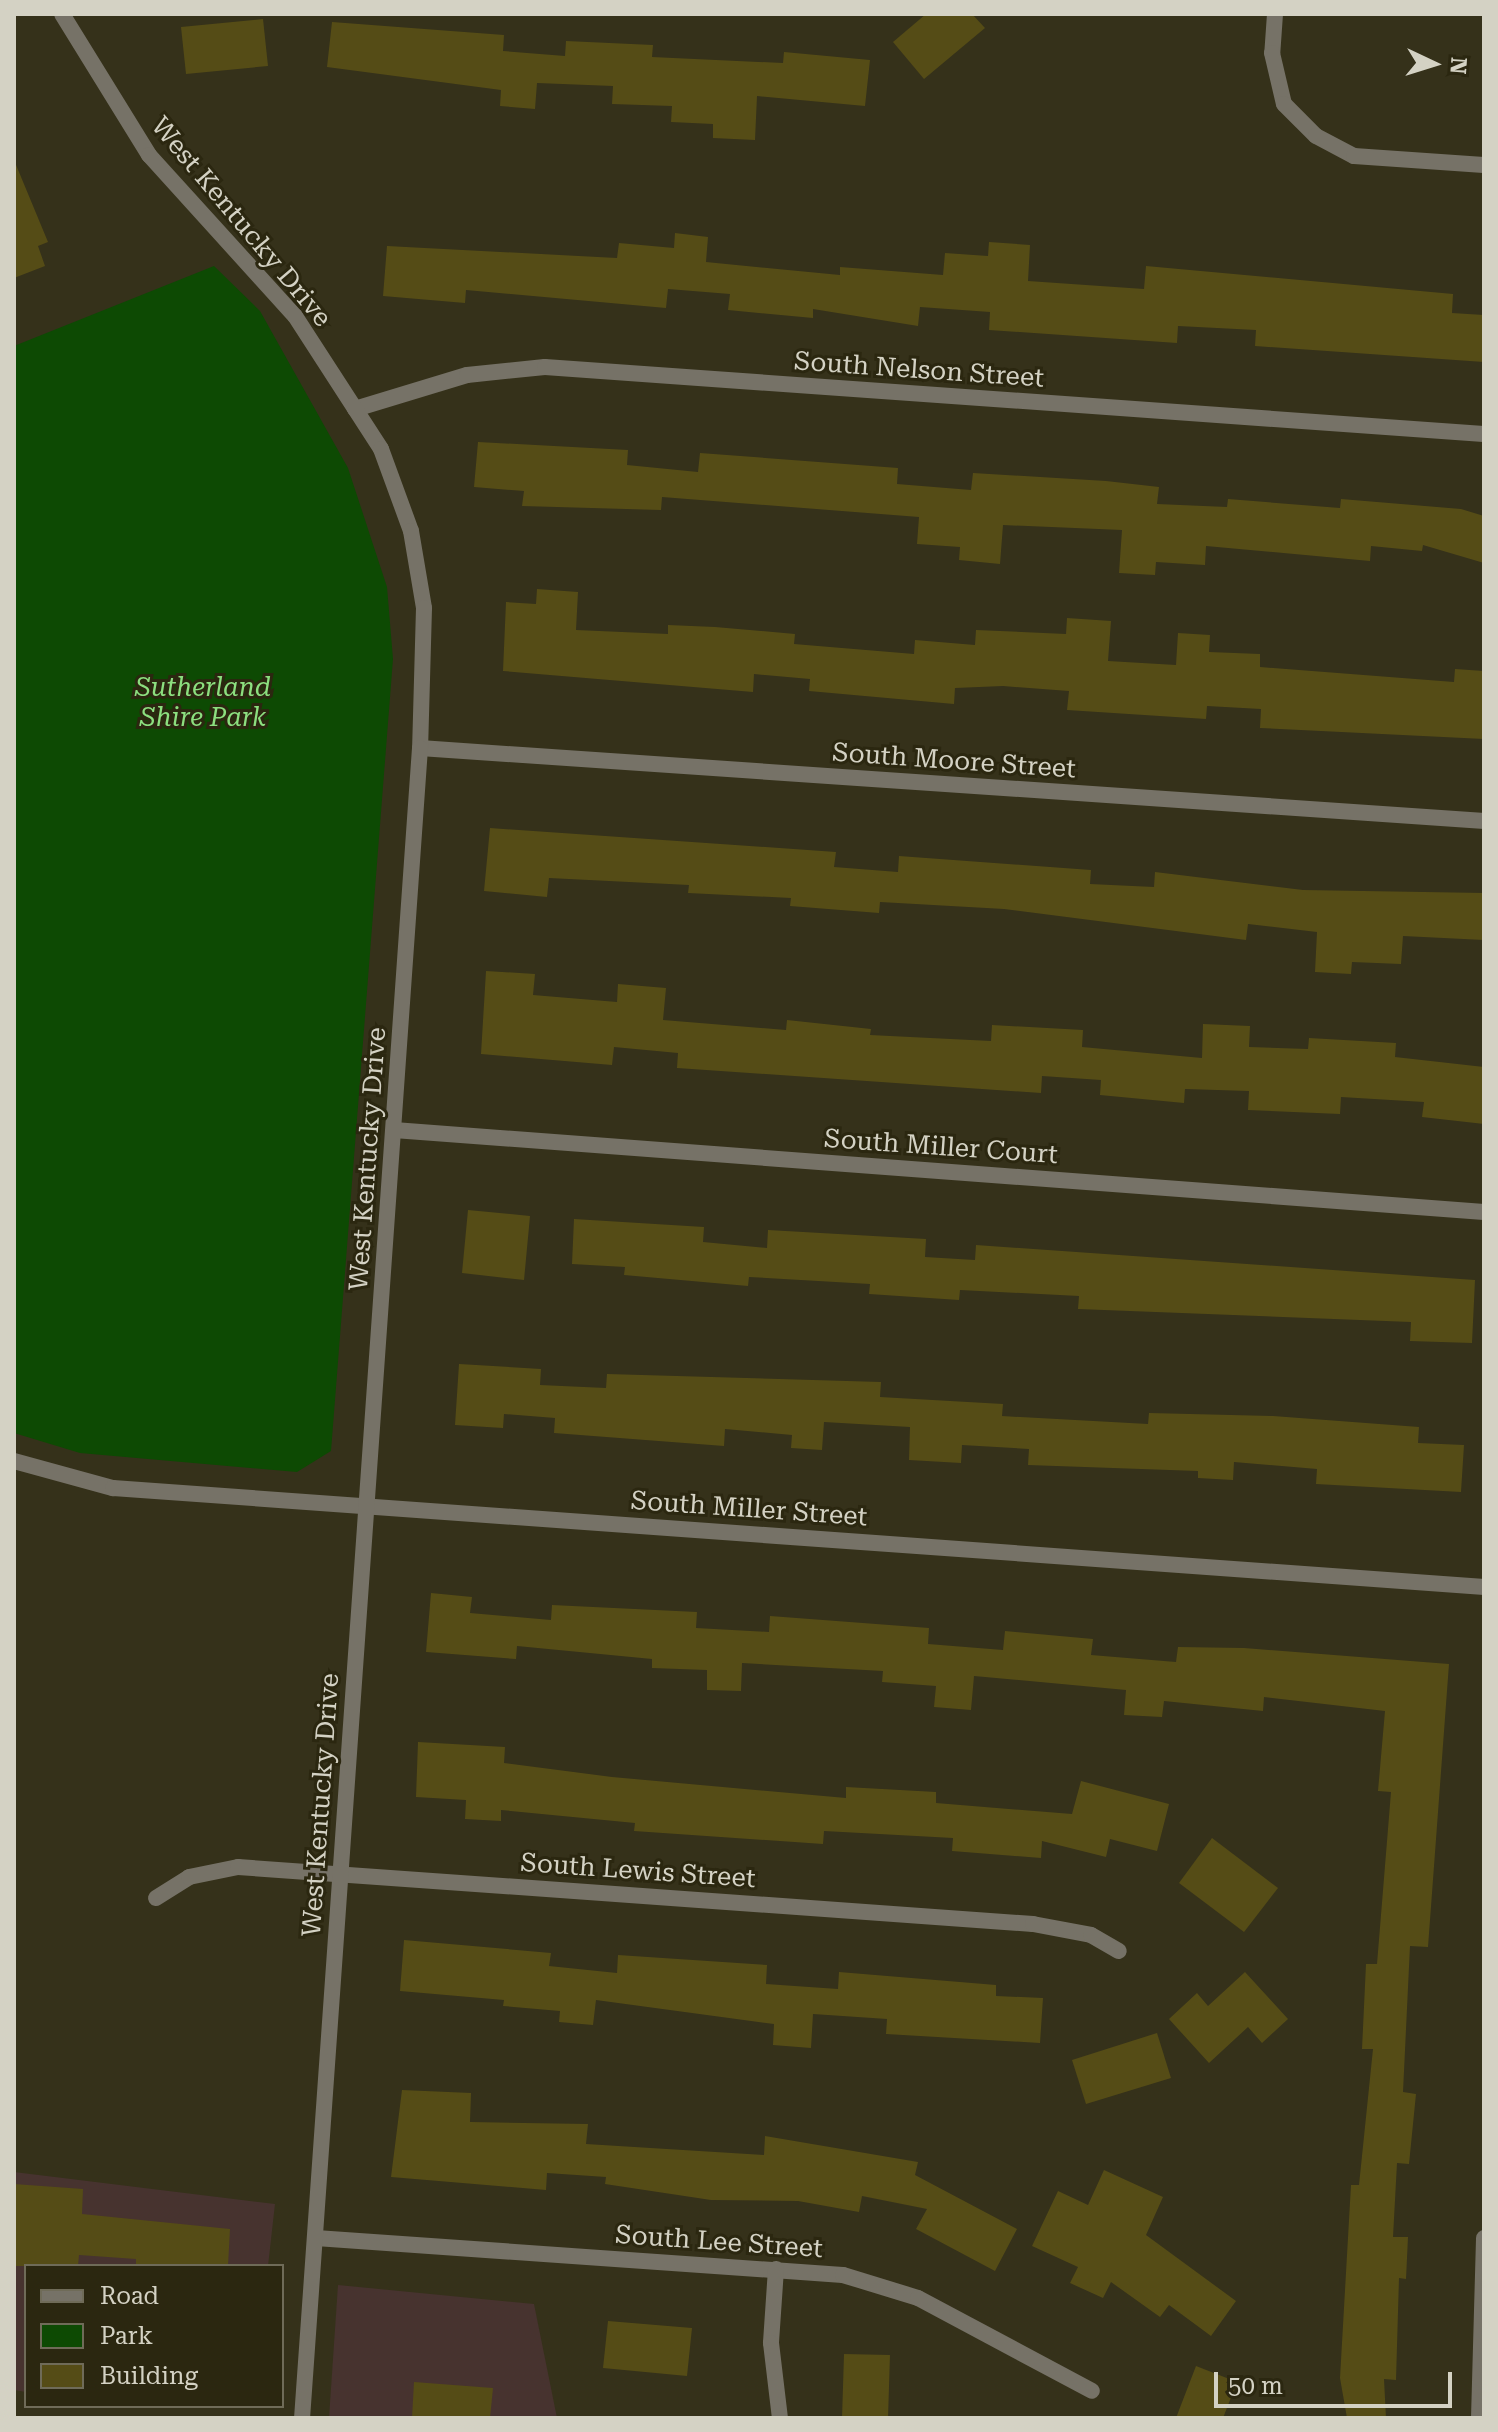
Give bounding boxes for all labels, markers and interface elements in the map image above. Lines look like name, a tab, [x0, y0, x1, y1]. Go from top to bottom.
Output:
north arrow	[1394, 24, 1474, 104]
text: N	[1445, 56, 1472, 75]
street label: West Kentucky Drive	[144, 111, 338, 333]
street label: South Nelson Street	[793, 346, 1045, 394]
park label: Sutherland Shire Park	[135, 672, 271, 734]
street label: South Moore Street	[831, 737, 1077, 785]
street label: West Kentucky Drive	[343, 1026, 393, 1292]
street label: South Miller Court	[823, 1123, 1059, 1171]
street label: South Miller Street	[630, 1485, 868, 1533]
street label: West Kentucky Drive	[296, 1672, 346, 1938]
street label: South Lewis Street	[519, 1847, 757, 1895]
street label: South Lee Street	[614, 2219, 824, 2265]
legend	[24, 2264, 284, 2408]
text: Road	[100, 2282, 159, 2310]
text: Park	[100, 2322, 153, 2350]
scale bar	[1218, 2356, 1456, 2406]
text: Building	[100, 2362, 198, 2390]
text: 50 m	[1228, 2372, 1283, 2400]

